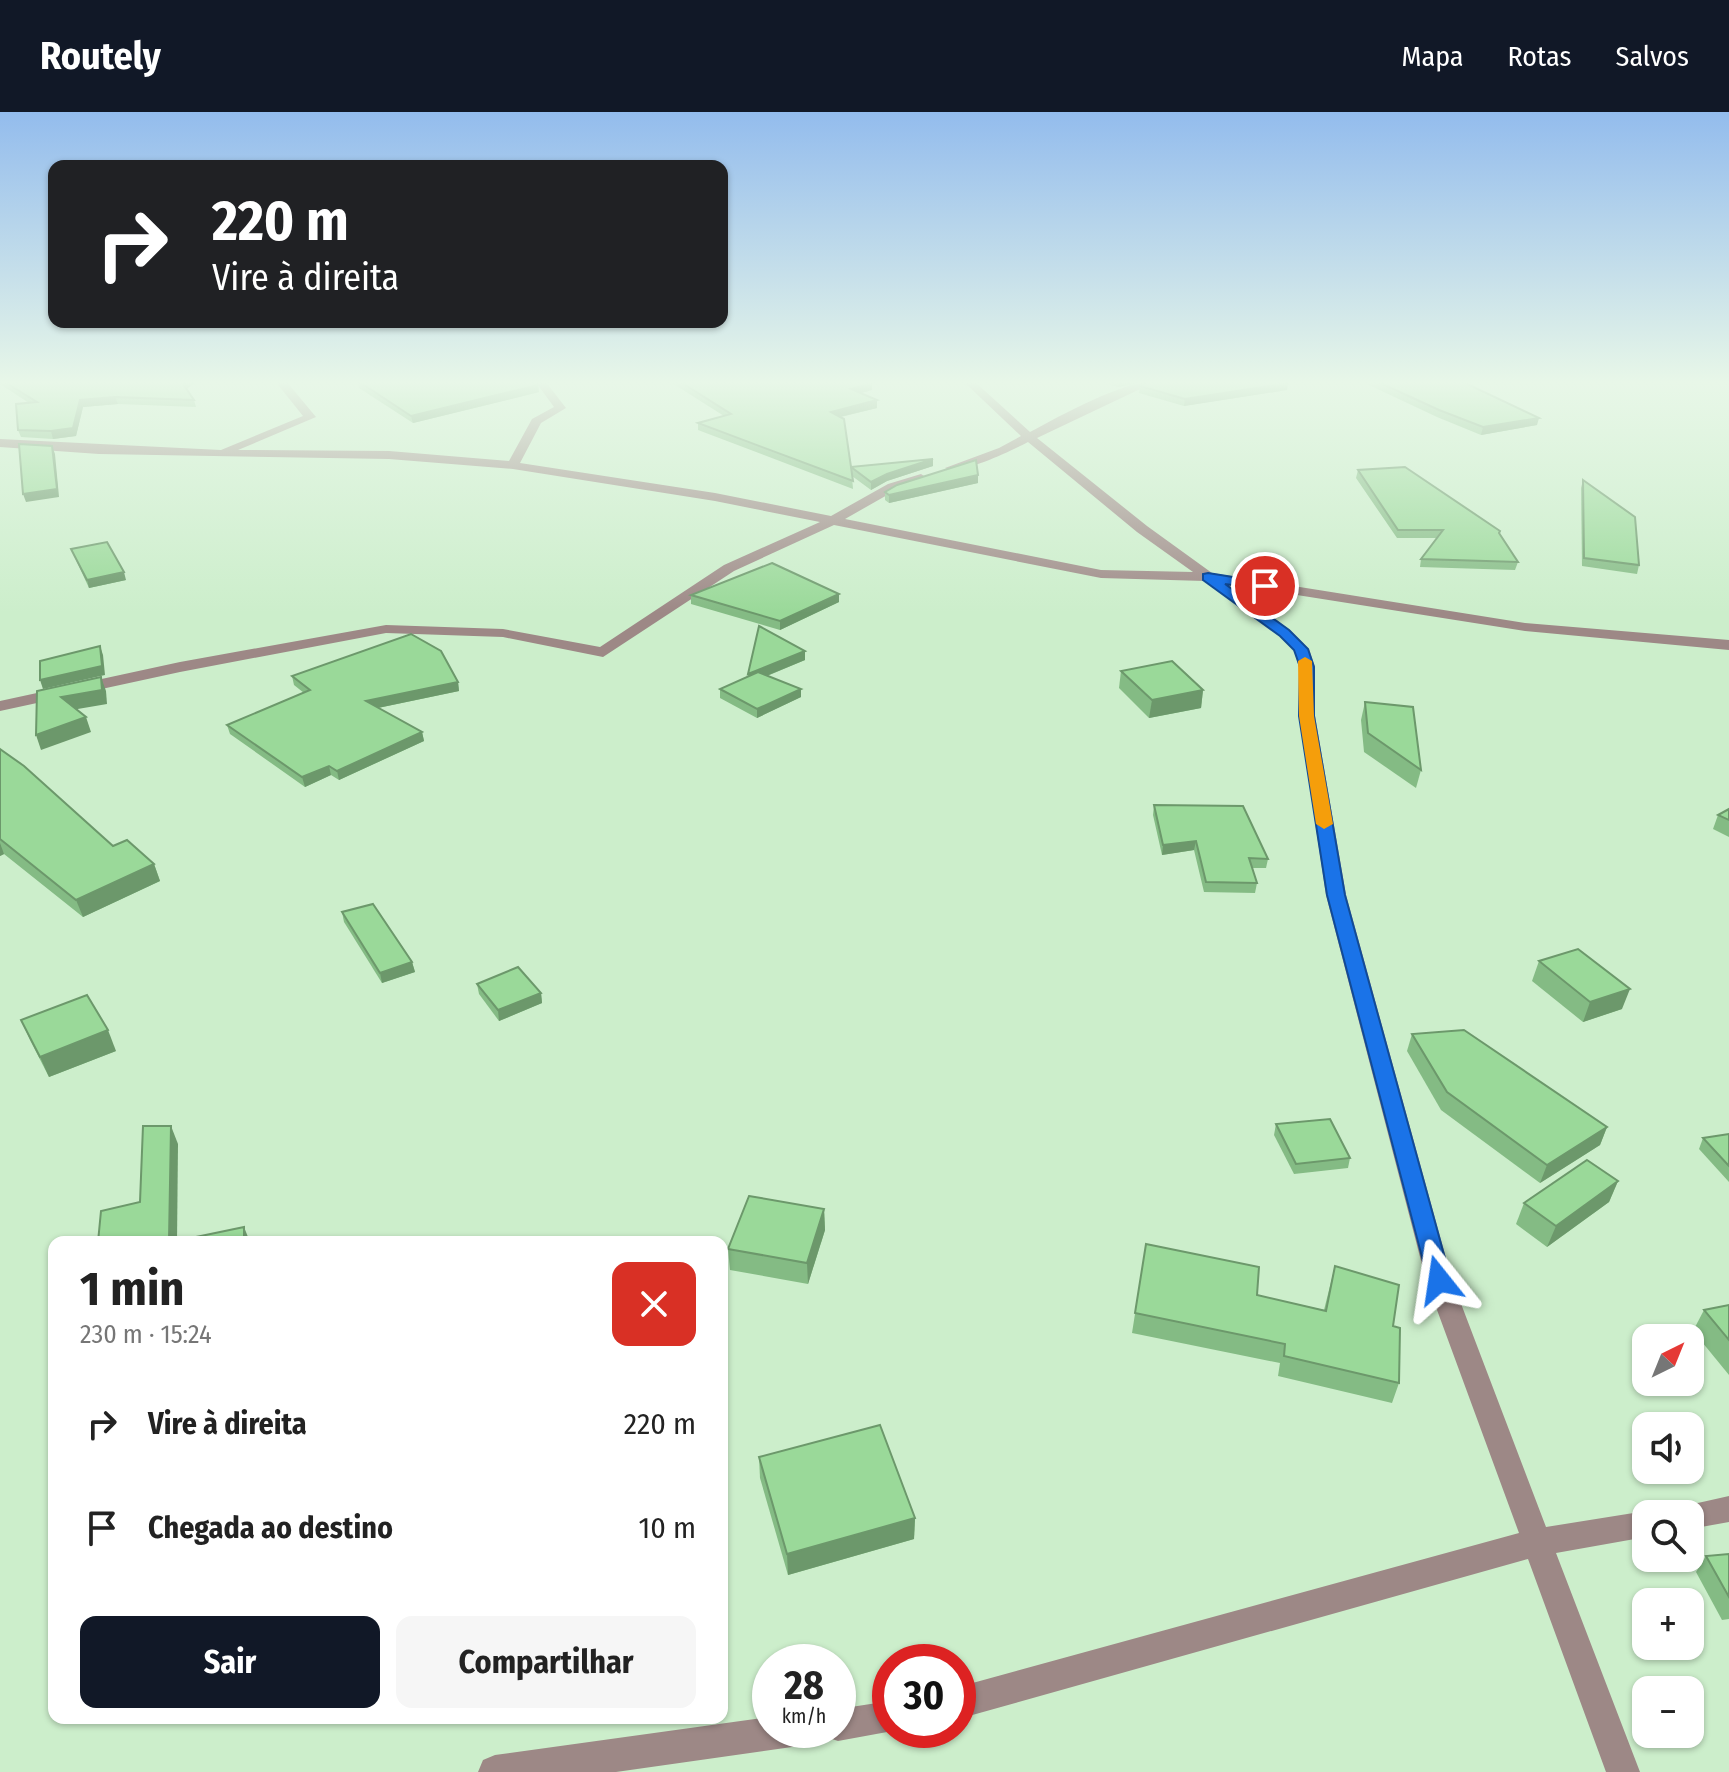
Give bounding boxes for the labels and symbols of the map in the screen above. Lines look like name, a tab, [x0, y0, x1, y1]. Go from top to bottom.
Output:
pin	[1231, 552, 1299, 620]
position arrow	[1397, 1238, 1481, 1322]
north arrow	[1632, 1324, 1704, 1396]
speed limit sign: 30	[872, 1644, 976, 1748]

